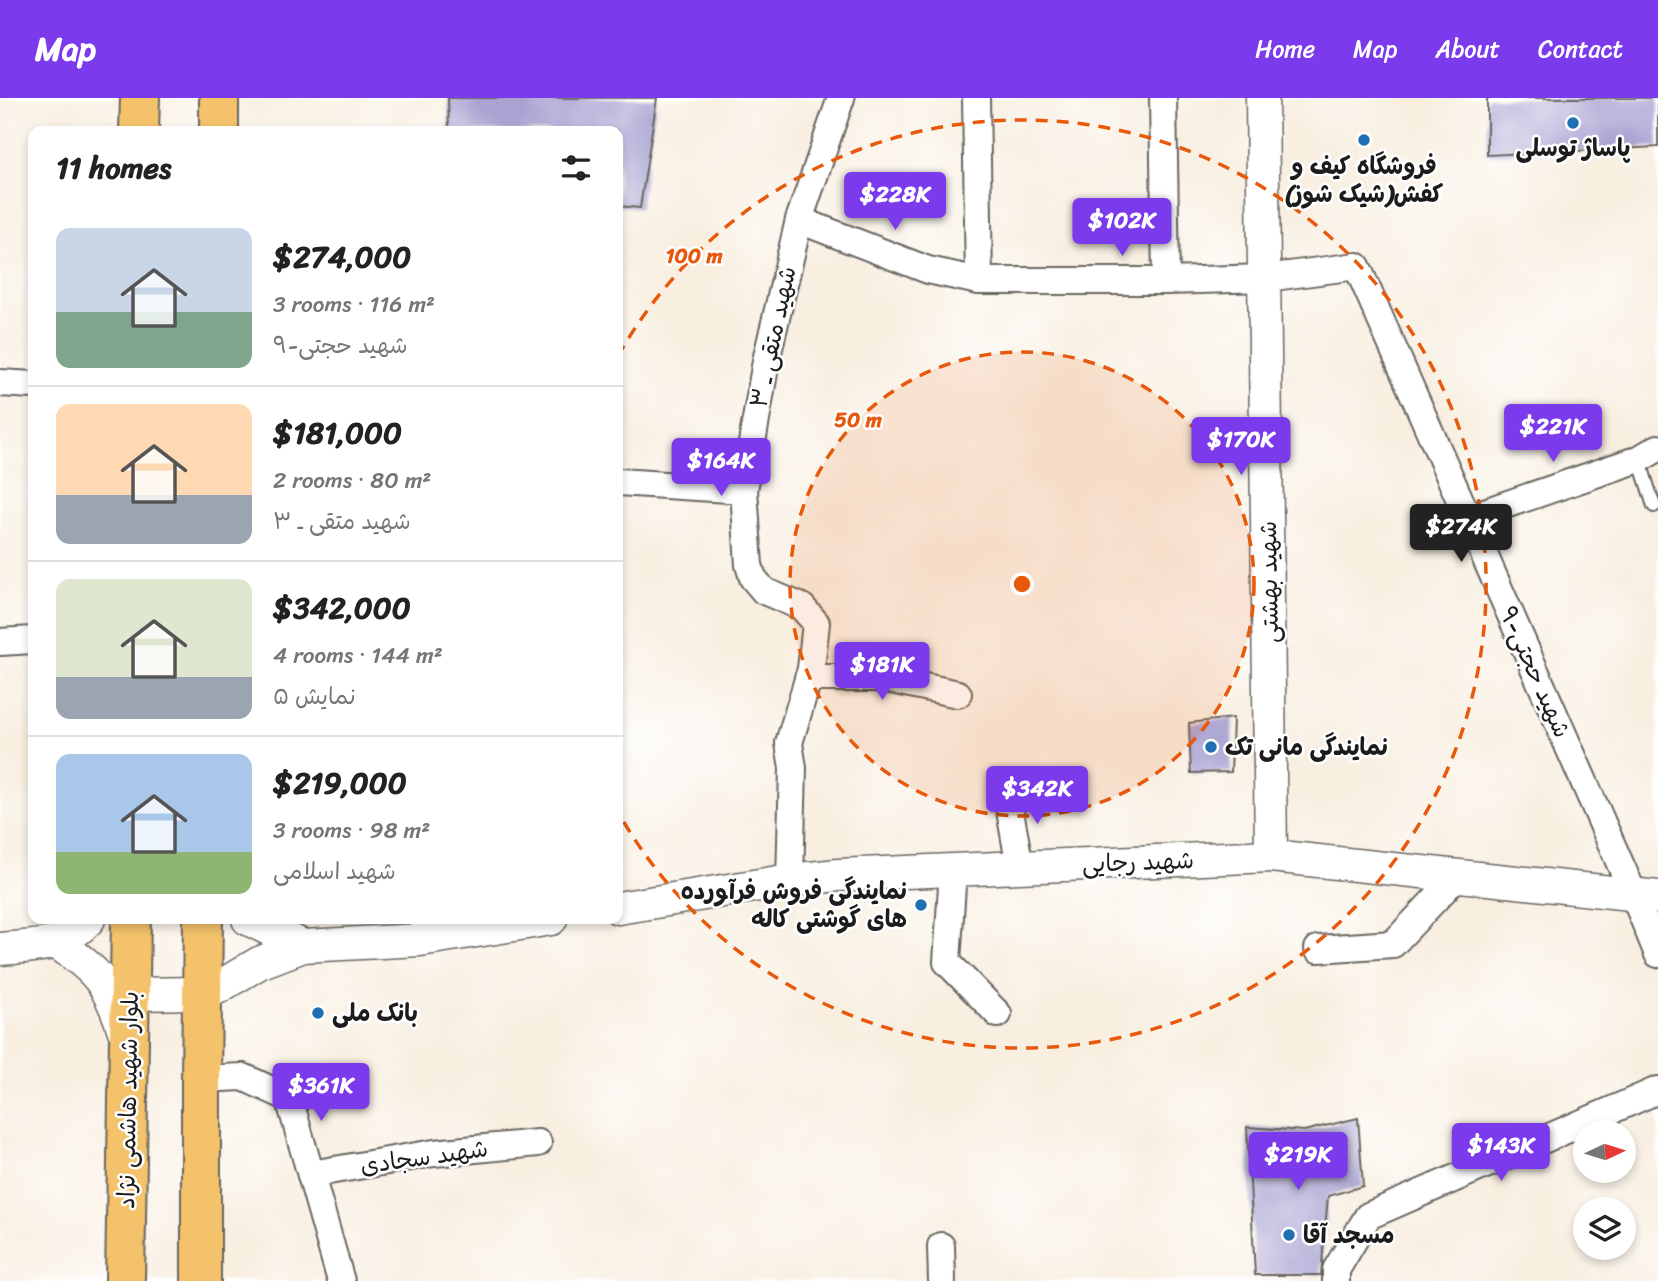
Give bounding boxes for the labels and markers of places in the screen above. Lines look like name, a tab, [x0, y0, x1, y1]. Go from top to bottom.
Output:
marker: پاساژ توسلی	[1565, 115, 1581, 131]
place label: پاساژ توسلی	[1515, 127, 1631, 169]
marker: فروشگاه کیف و کفش(شیک شوز)	[1356, 132, 1372, 148]
place label: فروشگاه کیف و کفش(شیک شوز)	[1285, 145, 1444, 215]
pin: $228K	[846, 172, 944, 232]
pin: $102K	[1073, 198, 1171, 258]
pin: $221K	[1504, 404, 1602, 464]
pin: $170K	[1192, 418, 1290, 477]
pin: $164K	[672, 438, 770, 498]
pin: $274K	[1412, 504, 1510, 564]
centre of rings	[1010, 572, 1034, 596]
pin: $181K	[833, 642, 931, 702]
place label: نمایندگی مانی تک	[1225, 726, 1388, 768]
marker: نمایندگی مانی تک	[1203, 739, 1219, 755]
pin: $342K	[988, 766, 1086, 826]
place label: نمایندگی فروش فرآورده های گوشتی کاله	[681, 870, 907, 940]
marker: نمایندگی فروش فرآورده های گوشتی کاله	[913, 897, 929, 913]
place label: بانک ملی	[332, 992, 418, 1034]
marker: بانک ملی	[310, 1005, 326, 1021]
pin: $361K	[272, 1063, 370, 1123]
pin: $143K	[1452, 1124, 1550, 1183]
pin: $219K	[1249, 1132, 1347, 1192]
place label: مسجد آقا	[1303, 1214, 1395, 1256]
marker: مسجد آقا	[1281, 1227, 1297, 1243]

